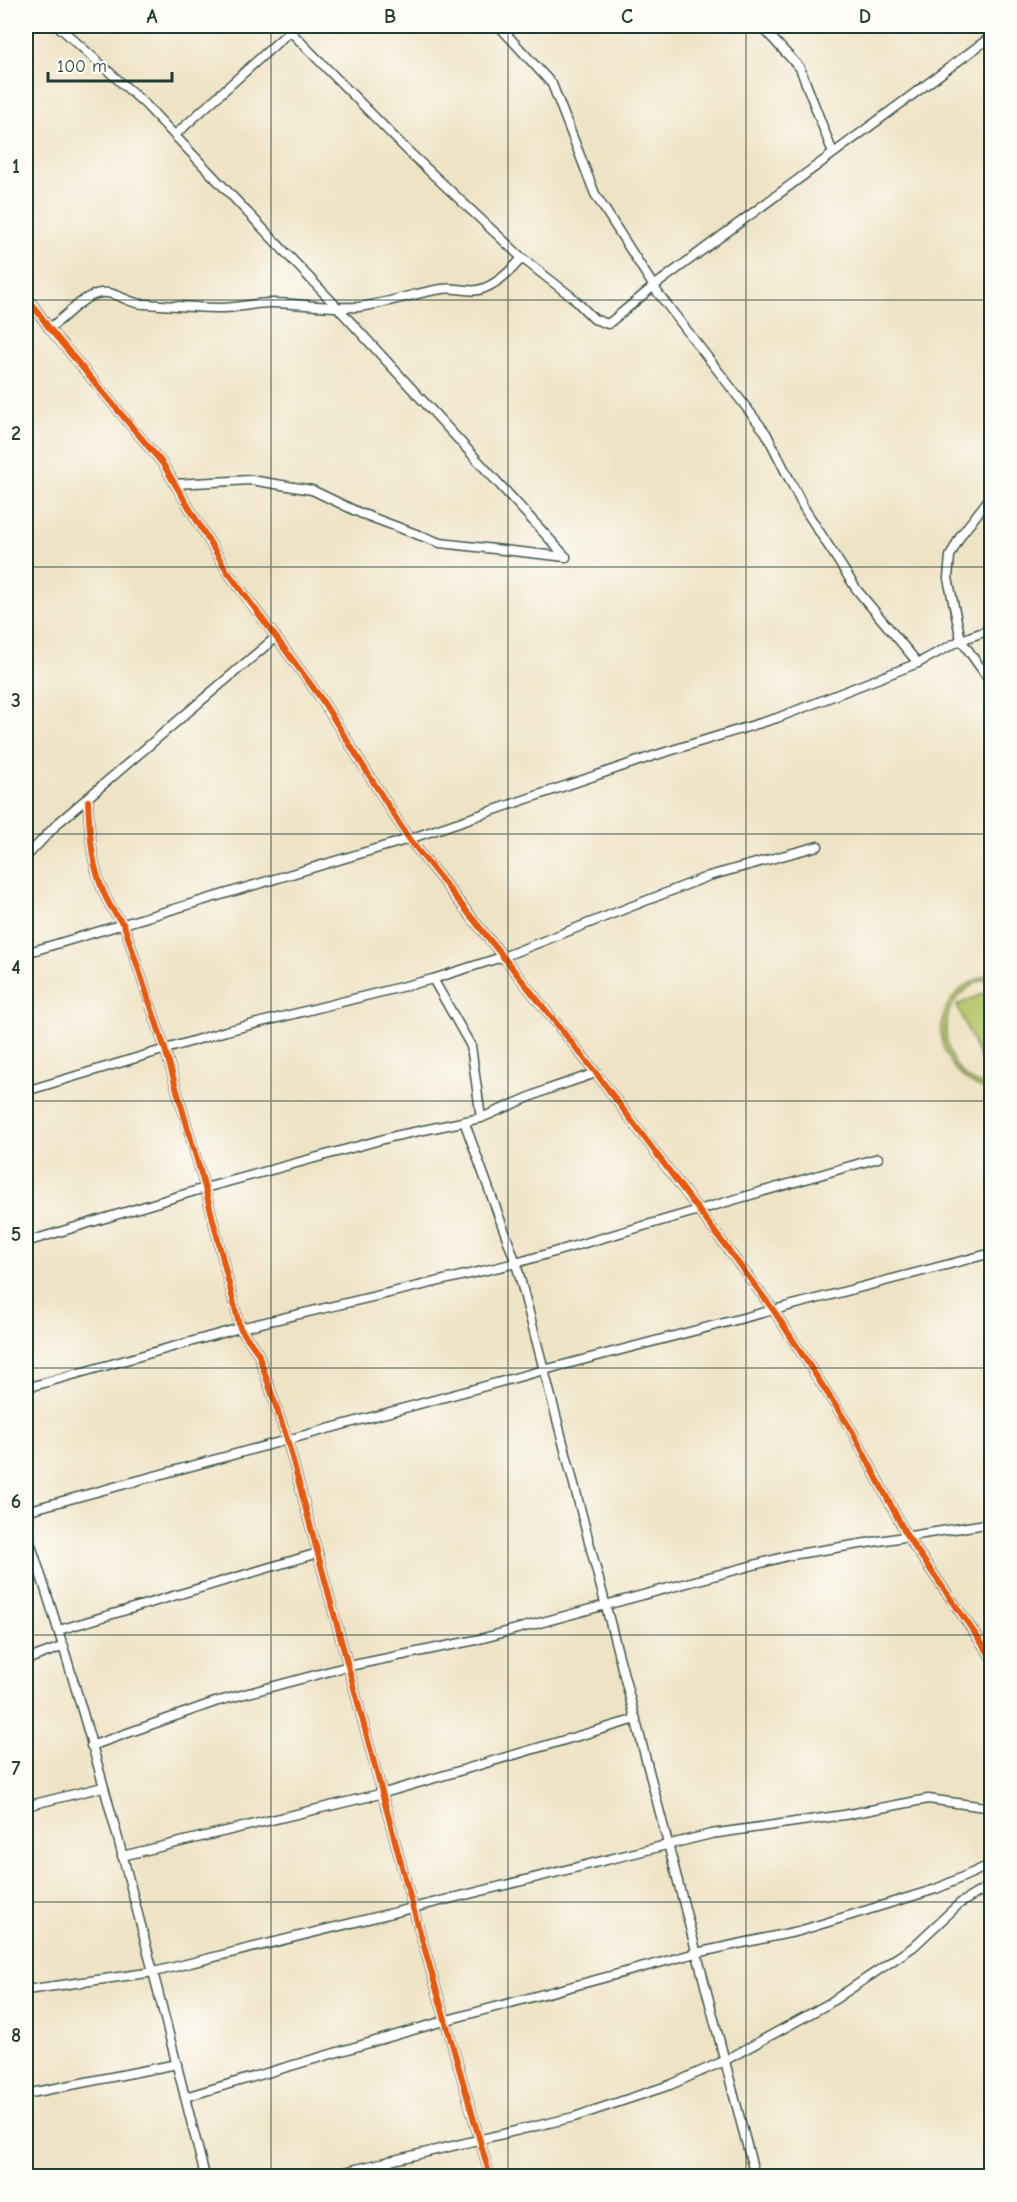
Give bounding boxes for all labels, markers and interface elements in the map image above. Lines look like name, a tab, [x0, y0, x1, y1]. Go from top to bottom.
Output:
text: A	[146, 5, 158, 28]
text: B	[384, 5, 396, 28]
text: C	[621, 5, 633, 28]
text: D	[859, 5, 871, 28]
scale bar	[48, 45, 172, 83]
text: 100 m	[57, 56, 107, 77]
text: 1	[12, 155, 20, 178]
text: 2	[11, 422, 21, 445]
text: 3	[11, 689, 21, 712]
text: 4	[11, 956, 21, 979]
text: 5	[11, 1223, 21, 1246]
text: 6	[11, 1490, 21, 1513]
text: 7	[12, 1757, 21, 1780]
text: 8	[11, 2024, 21, 2047]

